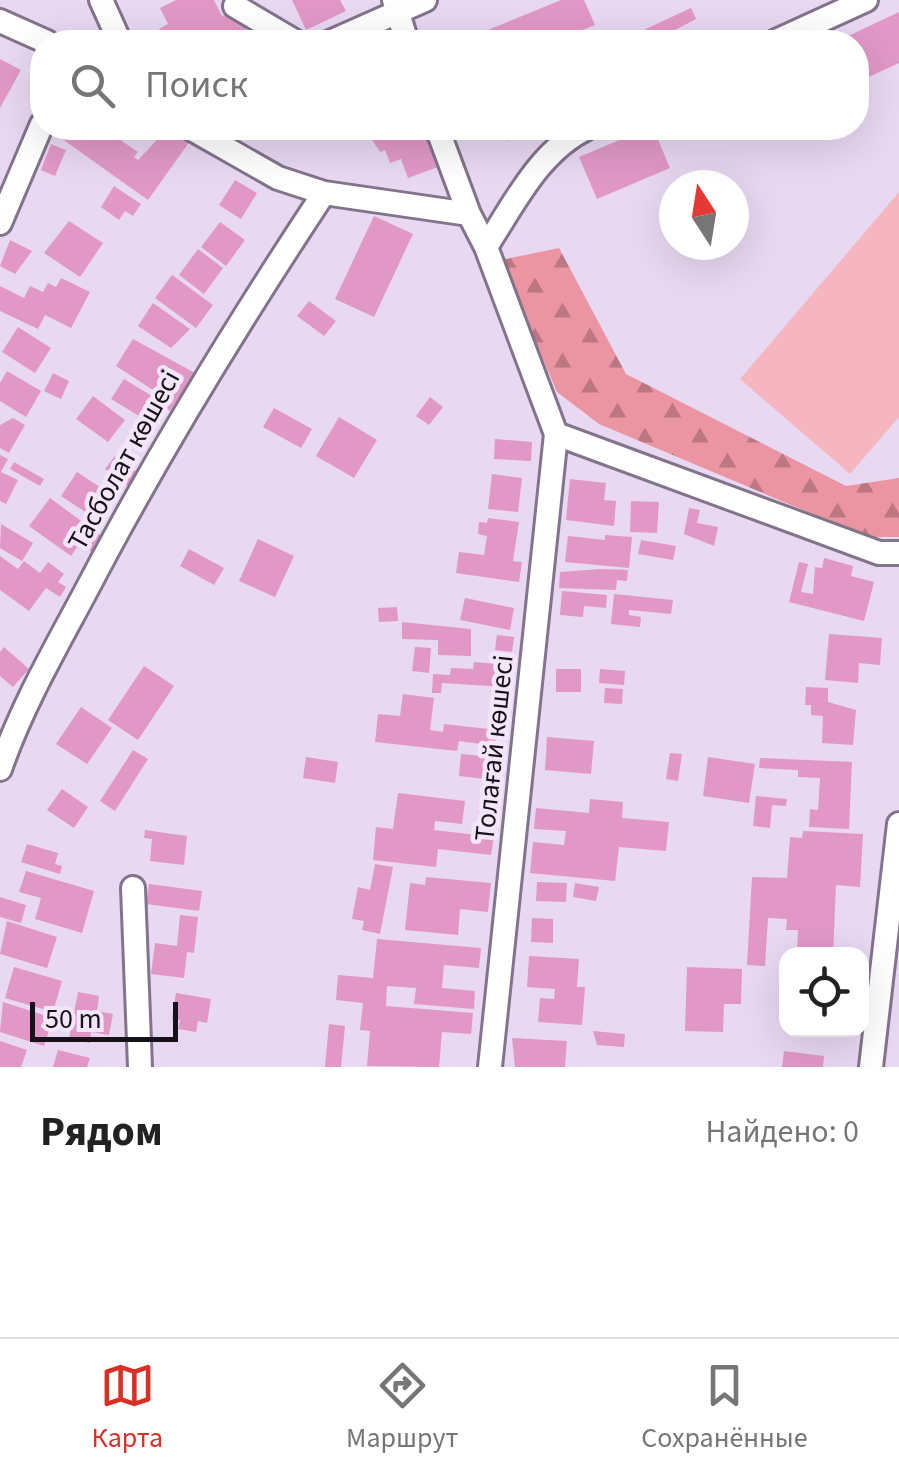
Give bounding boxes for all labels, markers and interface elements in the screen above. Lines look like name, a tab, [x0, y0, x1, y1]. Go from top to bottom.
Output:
search box	[30, 30, 869, 140]
icon: search	[65, 58, 120, 113]
text: Поиск	[145, 58, 248, 112]
north arrow	[659, 170, 749, 260]
street label: Тасболат көшесі	[58, 363, 190, 557]
street label: Толағай көшесі	[464, 653, 524, 843]
map controls	[779, 947, 869, 1037]
button: locate	[779, 947, 869, 1037]
scale bar	[30, 997, 178, 1042]
text: 50 m	[45, 999, 102, 1039]
text: Рядом	[40, 1102, 163, 1162]
text: Найдено: 0	[705, 1109, 859, 1155]
tab: Карта	[91, 1358, 163, 1458]
tab: Маршрут	[346, 1358, 458, 1458]
tab: Сохранённые	[641, 1358, 808, 1458]

